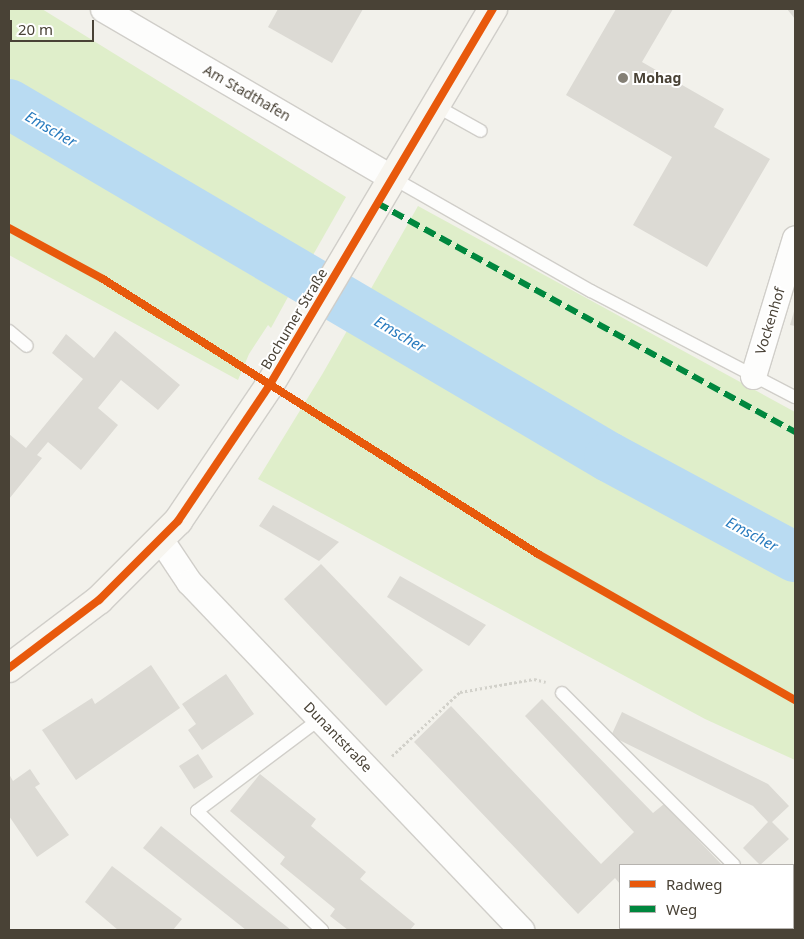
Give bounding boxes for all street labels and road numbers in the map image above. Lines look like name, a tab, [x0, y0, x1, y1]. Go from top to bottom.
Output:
street label: Am Stadthafen	[200, 61, 294, 125]
street label: Bochumer Straße	[257, 265, 331, 373]
street label: Vockenhof	[752, 285, 788, 357]
street label: Dunantstraße	[300, 698, 376, 776]

